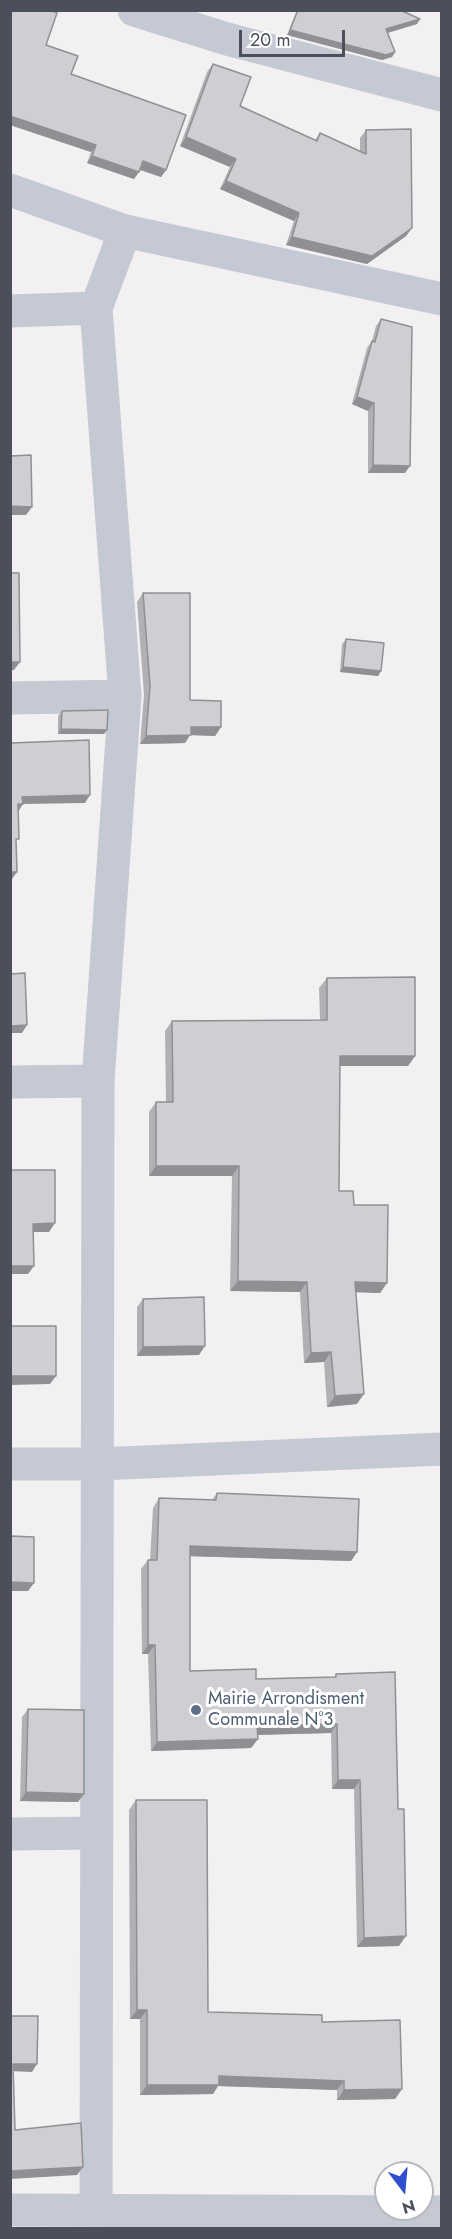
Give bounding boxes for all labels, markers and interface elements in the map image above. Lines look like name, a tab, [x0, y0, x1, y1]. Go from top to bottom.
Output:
scale bar	[242, 18, 348, 56]
text: 20 m	[250, 27, 290, 53]
place label: Mairie Arrondisment Communale N°3	[208, 1689, 364, 1732]
marker: Mairie Arrondisment Communale N°3	[189, 1703, 203, 1717]
north arrow	[374, 2161, 434, 2221]
text: N	[399, 2194, 418, 2220]

